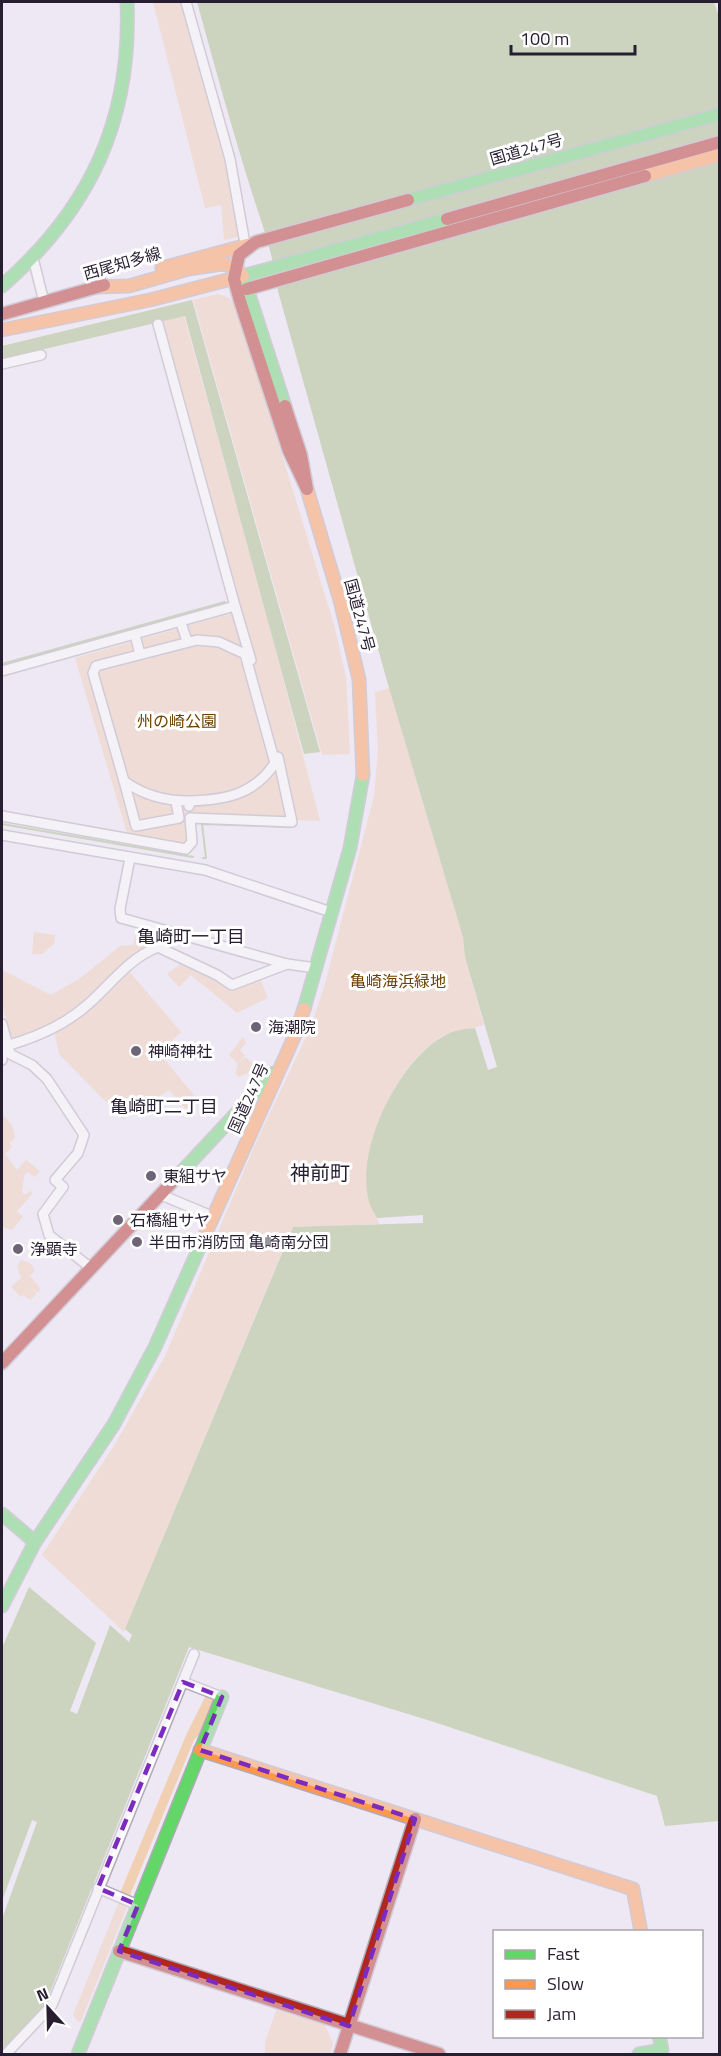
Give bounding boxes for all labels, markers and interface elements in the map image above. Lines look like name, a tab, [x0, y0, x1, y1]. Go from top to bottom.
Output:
scale bar	[511, 18, 636, 56]
text: 100 m	[520, 25, 569, 52]
street label: 国道247号	[487, 127, 565, 171]
street label: 西尾知多線	[80, 240, 164, 286]
street label: 国道247号	[339, 576, 381, 654]
park label: 州の崎公園	[137, 709, 217, 733]
district label: 亀崎町一丁目	[137, 923, 245, 950]
park label: 亀崎海浜緑地	[350, 969, 446, 993]
place label: 海潮院	[268, 1015, 316, 1039]
marker: 海潮院	[249, 1020, 263, 1034]
place label: 神崎神社	[148, 1039, 212, 1063]
marker: 神崎神社	[129, 1044, 143, 1058]
street label: 国道247号	[222, 1059, 274, 1137]
district label: 亀崎町二丁目	[110, 1093, 218, 1120]
district label: 神前町	[290, 1157, 350, 1188]
place label: 東組サヤ	[163, 1164, 227, 1188]
marker: 東組サヤ	[144, 1169, 158, 1183]
place label: 石橋組サヤ	[130, 1208, 210, 1232]
marker: 石橋組サヤ	[111, 1213, 125, 1227]
place label: 半田市消防団 亀崎南分団	[149, 1230, 329, 1254]
marker: 半田市消防団 亀崎南分団	[130, 1235, 144, 1249]
place label: 浄顕寺	[30, 1237, 78, 1261]
marker: 浄顕寺	[11, 1242, 25, 1256]
legend	[493, 1930, 703, 2038]
text: Fast	[547, 1940, 580, 1967]
text: Slow	[547, 1970, 584, 1997]
north arrow	[18, 1978, 78, 2038]
text: N	[33, 1981, 52, 2007]
text: Jam	[547, 2000, 576, 2027]

